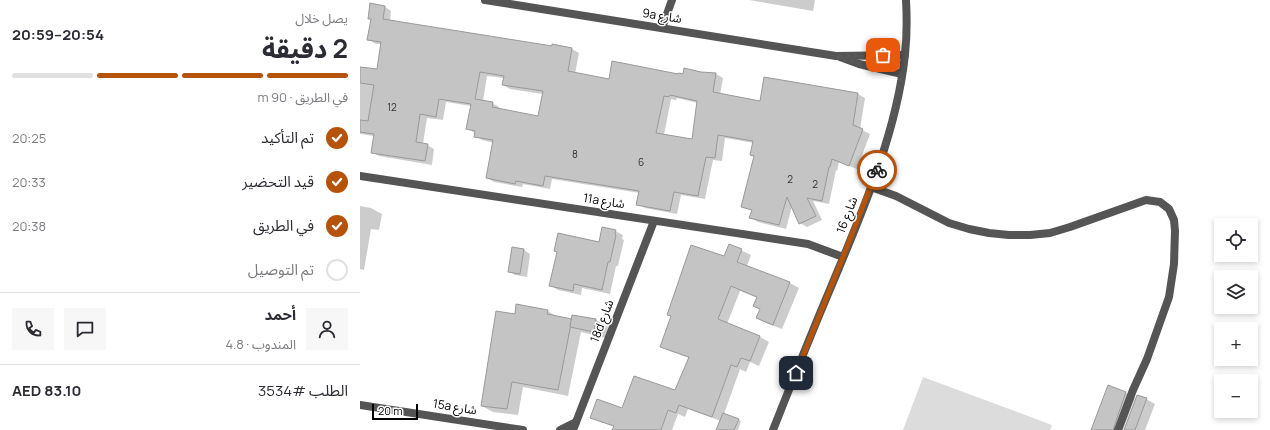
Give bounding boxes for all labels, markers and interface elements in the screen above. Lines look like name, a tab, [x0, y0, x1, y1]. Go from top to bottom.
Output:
street label: 9a شارع	[641, 4, 683, 28]
text: يصل خلال	[295, 9, 348, 27]
text: 20:54–20:59	[12, 24, 104, 45]
text: 2 دقيقة	[262, 30, 348, 66]
pin	[866, 38, 900, 72]
icon: bag	[872, 44, 894, 66]
text: في الطريق · 90 m	[257, 88, 348, 106]
house number: 12	[387, 100, 397, 114]
text: تم التأكيد	[261, 127, 314, 148]
icon: check	[326, 127, 348, 149]
text: 20:25	[12, 129, 46, 147]
house number: 8	[572, 147, 578, 161]
courier	[857, 150, 897, 190]
house number: 6	[638, 155, 644, 169]
icon: bike	[866, 159, 888, 181]
text: قيد التحضير	[242, 171, 314, 192]
icon: check	[326, 171, 348, 193]
house number: 2	[787, 172, 793, 186]
text: 20:33	[12, 173, 46, 191]
house number: 2	[812, 177, 818, 191]
street label: 11a شارع	[582, 189, 626, 213]
street label: شارع 16	[832, 194, 862, 236]
text: في الطريق	[253, 215, 314, 236]
icon: check	[326, 215, 348, 237]
text: 20:38	[12, 217, 46, 235]
map controls	[1214, 218, 1258, 418]
button: locate	[1214, 218, 1258, 262]
text: تم التوصيل	[248, 259, 314, 280]
button: layers	[1214, 270, 1258, 314]
street label: 18d شارع	[586, 297, 618, 345]
text: أحمد	[265, 304, 296, 325]
button: phone	[12, 308, 54, 350]
button: chat	[64, 308, 106, 350]
button: person	[306, 308, 348, 350]
button: +	[1214, 322, 1258, 366]
text: المندوب · 4.8	[226, 335, 296, 353]
pin	[779, 356, 813, 390]
icon: home	[785, 362, 807, 384]
button: −	[1214, 374, 1258, 418]
text: AED 83.10	[12, 380, 81, 401]
text: الطلب #3534	[258, 380, 348, 401]
street label: 15a شارع	[432, 395, 478, 419]
scale bar	[372, 402, 418, 421]
text: 20 m	[378, 403, 403, 418]

